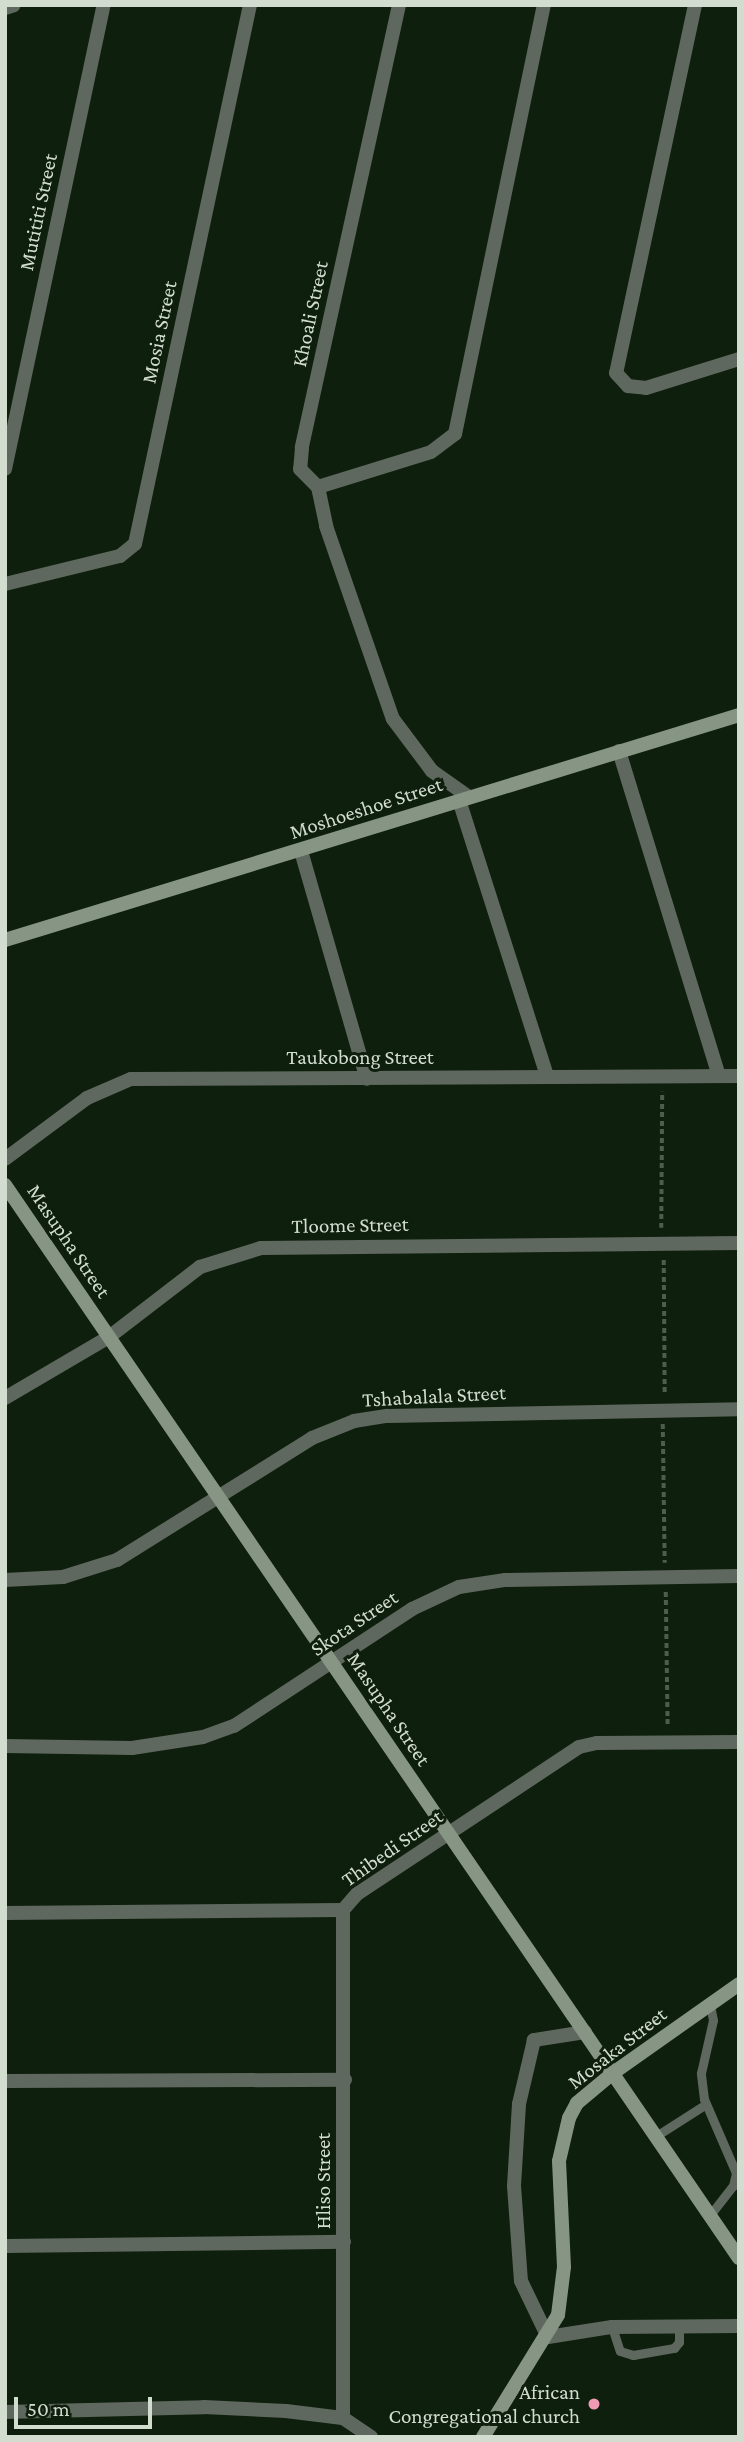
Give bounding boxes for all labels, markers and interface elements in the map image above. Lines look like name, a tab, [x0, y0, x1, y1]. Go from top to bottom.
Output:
street label: Mutititi Street	[13, 151, 63, 273]
street label: Khoali Street	[286, 259, 334, 369]
street label: Mosia Street	[136, 278, 182, 386]
street label: Moshoeshoe Street	[286, 771, 446, 845]
street label: Taukobong Street	[286, 1044, 434, 1070]
street label: Masupha Street	[22, 1179, 116, 1303]
street label: Tloome Street	[291, 1211, 409, 1239]
street label: Tshabalala Street	[361, 1380, 507, 1412]
street label: Skota Street	[306, 1585, 402, 1661]
street label: Masupha Street	[342, 1647, 436, 1771]
street label: Thibedi Street	[336, 1804, 448, 1892]
street label: Mosaka Street	[563, 2002, 671, 2094]
street label: Hliso Street	[310, 2133, 336, 2229]
place label: African Congregational church	[389, 2379, 580, 2429]
scale bar	[18, 2382, 156, 2426]
marker: African Congregational church	[586, 2396, 602, 2412]
text: 50 m	[27, 2397, 70, 2421]

